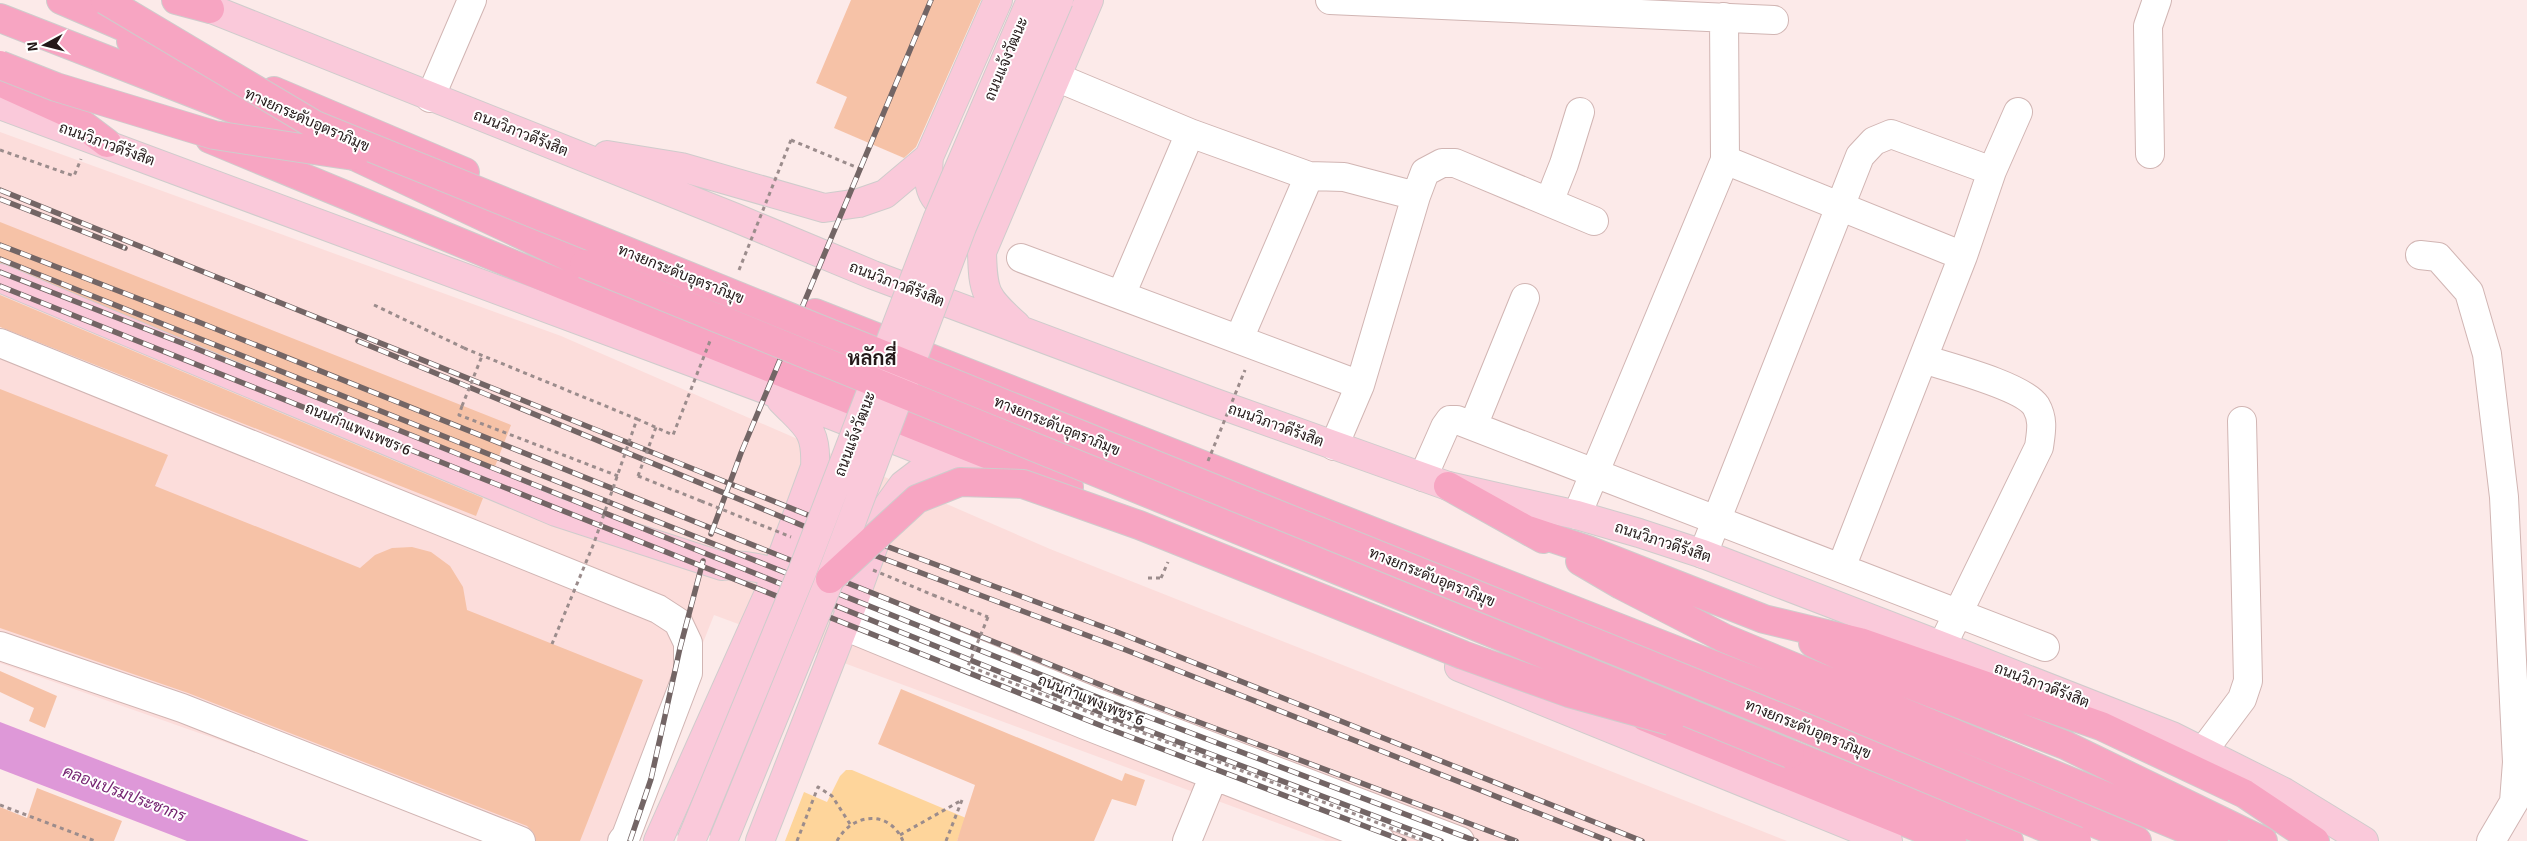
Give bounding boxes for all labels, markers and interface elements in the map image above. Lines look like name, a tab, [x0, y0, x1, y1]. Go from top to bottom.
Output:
street label: ถนนแจ้งวัฒนะ	[979, 14, 1032, 104]
north arrow	[20, 20, 70, 70]
text: N	[24, 41, 42, 52]
street label: ทางยกระดับอุตราภิมุข	[241, 84, 372, 157]
street label: ถนนวิภาวดีรังสิต	[471, 105, 571, 160]
street label: ถนนวิภาวดีรังสิต	[57, 117, 158, 170]
street label: ทางยกระดับอุตราภิมุข	[614, 240, 747, 309]
street label: ถนนวิภาวดีรังสิต	[847, 257, 947, 310]
district label: หลักสี่	[848, 341, 896, 371]
street label: ถนนแจ้งวัฒนะ	[830, 389, 879, 479]
street label: ทางยกระดับอุตราภิมุข	[990, 392, 1123, 461]
street label: ถนนวิภาวดีรังสิต	[1226, 398, 1327, 451]
street label: ถนนกำแพงเพชร 6	[302, 399, 414, 459]
street label: ถนนวิภาวดีรังสิต	[1612, 517, 1714, 566]
street label: ทางยกระดับอุตราภิมุข	[1365, 543, 1498, 612]
street label: ถนนวิภาวดีรังสิต	[1992, 658, 2092, 711]
street label: ถนนกำแพงเพชร 6	[1035, 670, 1147, 730]
street label: ทางยกระดับอุตราภิมุข	[1741, 695, 1874, 764]
water label: คลองเปรมประชากร	[60, 761, 189, 827]

